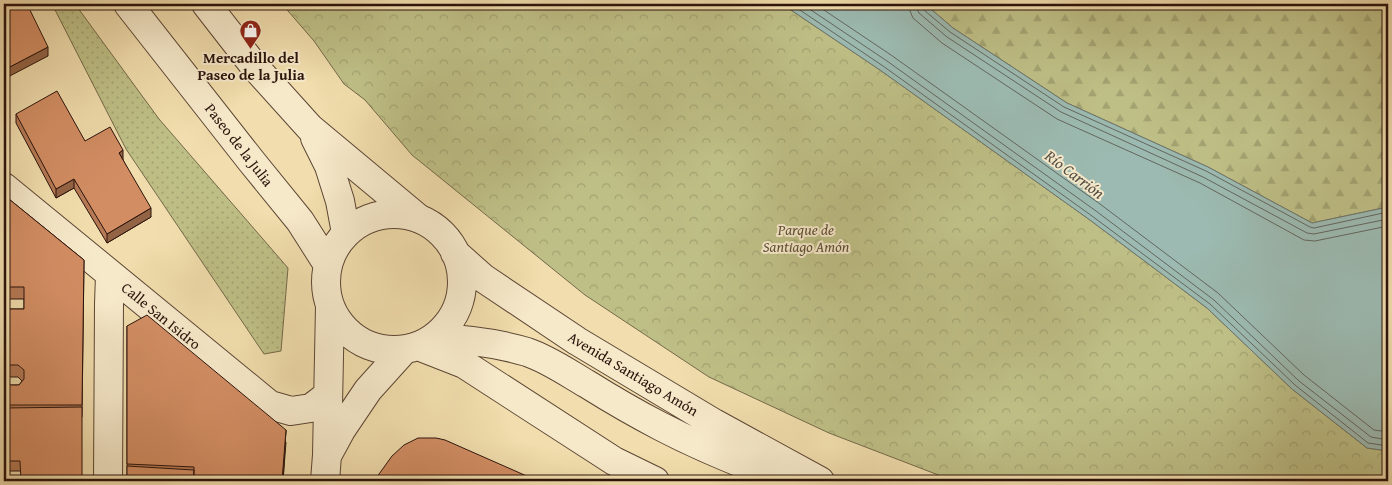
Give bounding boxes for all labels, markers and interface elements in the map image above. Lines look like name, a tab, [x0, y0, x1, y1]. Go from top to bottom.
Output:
shop icon: Mercadillo del Paseo de la Julia	[239, 18, 263, 49]
place label: Mercadillo del Paseo de la Julia	[197, 47, 305, 85]
street label: Paseo de la Julia	[200, 99, 279, 191]
water label: Río Carrión	[1039, 143, 1110, 204]
park label: Parque de Santiago Amón	[763, 219, 850, 257]
street label: Calle San Isidro	[117, 277, 206, 354]
street label: Avenida Santiago Amón	[564, 326, 703, 421]

